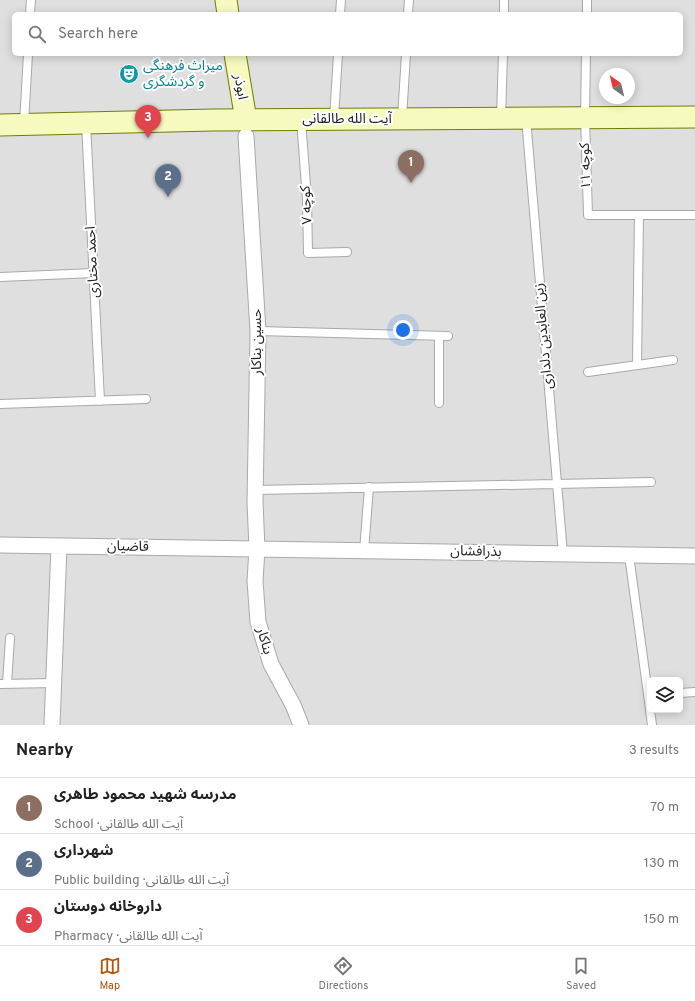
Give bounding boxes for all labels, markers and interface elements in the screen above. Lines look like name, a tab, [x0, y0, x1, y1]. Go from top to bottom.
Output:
search box	[12, 12, 683, 56]
icon: search	[26, 23, 48, 45]
text: Search here	[58, 25, 138, 44]
place label: میراث فرهنگی و گردشگری	[143, 58, 223, 91]
theatre icon: میراث فرهنگی و گردشگری	[118, 63, 140, 85]
north arrow	[599, 68, 635, 104]
street label: ابوذر	[229, 72, 251, 101]
pin: 3	[135, 105, 161, 138]
street label: آیت الله طالقانی	[302, 111, 393, 128]
street label: کوچه ۱۱	[577, 142, 595, 190]
pin: 1	[398, 150, 424, 183]
pin: 2	[155, 164, 181, 197]
street label: کوچه ۷	[297, 185, 317, 225]
street label: احمد مختاری	[83, 226, 103, 298]
street label: زین العابدین دلداری	[531, 282, 557, 390]
street label: حسین بناکار	[249, 309, 266, 376]
your location	[393, 320, 413, 340]
street label: قاضیان	[107, 538, 149, 556]
street label: بذرافشان	[450, 543, 502, 561]
street label: بناکار	[252, 624, 276, 657]
map controls	[647, 677, 683, 713]
button: layers	[647, 677, 683, 713]
text: Nearby	[16, 740, 73, 762]
text: 3 results	[629, 743, 679, 759]
text: مدرسه شهید محمود طاهری	[54, 786, 236, 805]
text: 1	[26, 800, 32, 816]
text: 70 m	[650, 800, 679, 816]
text: School · آیت الله طالقانی	[54, 817, 183, 833]
text: شهرداری	[54, 842, 113, 861]
text: 2	[25, 856, 33, 872]
text: 130 m	[644, 856, 679, 872]
text: Public building · آیت الله طالقانی	[54, 873, 229, 889]
text: داروخانه دوستان	[54, 898, 162, 917]
text: 3	[25, 912, 33, 928]
text: 150 m	[644, 912, 679, 928]
text: Pharmacy · آیت الله طالقانی	[54, 929, 202, 945]
tab: Map	[99, 955, 121, 993]
tab: Directions	[318, 955, 368, 993]
tab: Saved	[566, 955, 596, 993]

